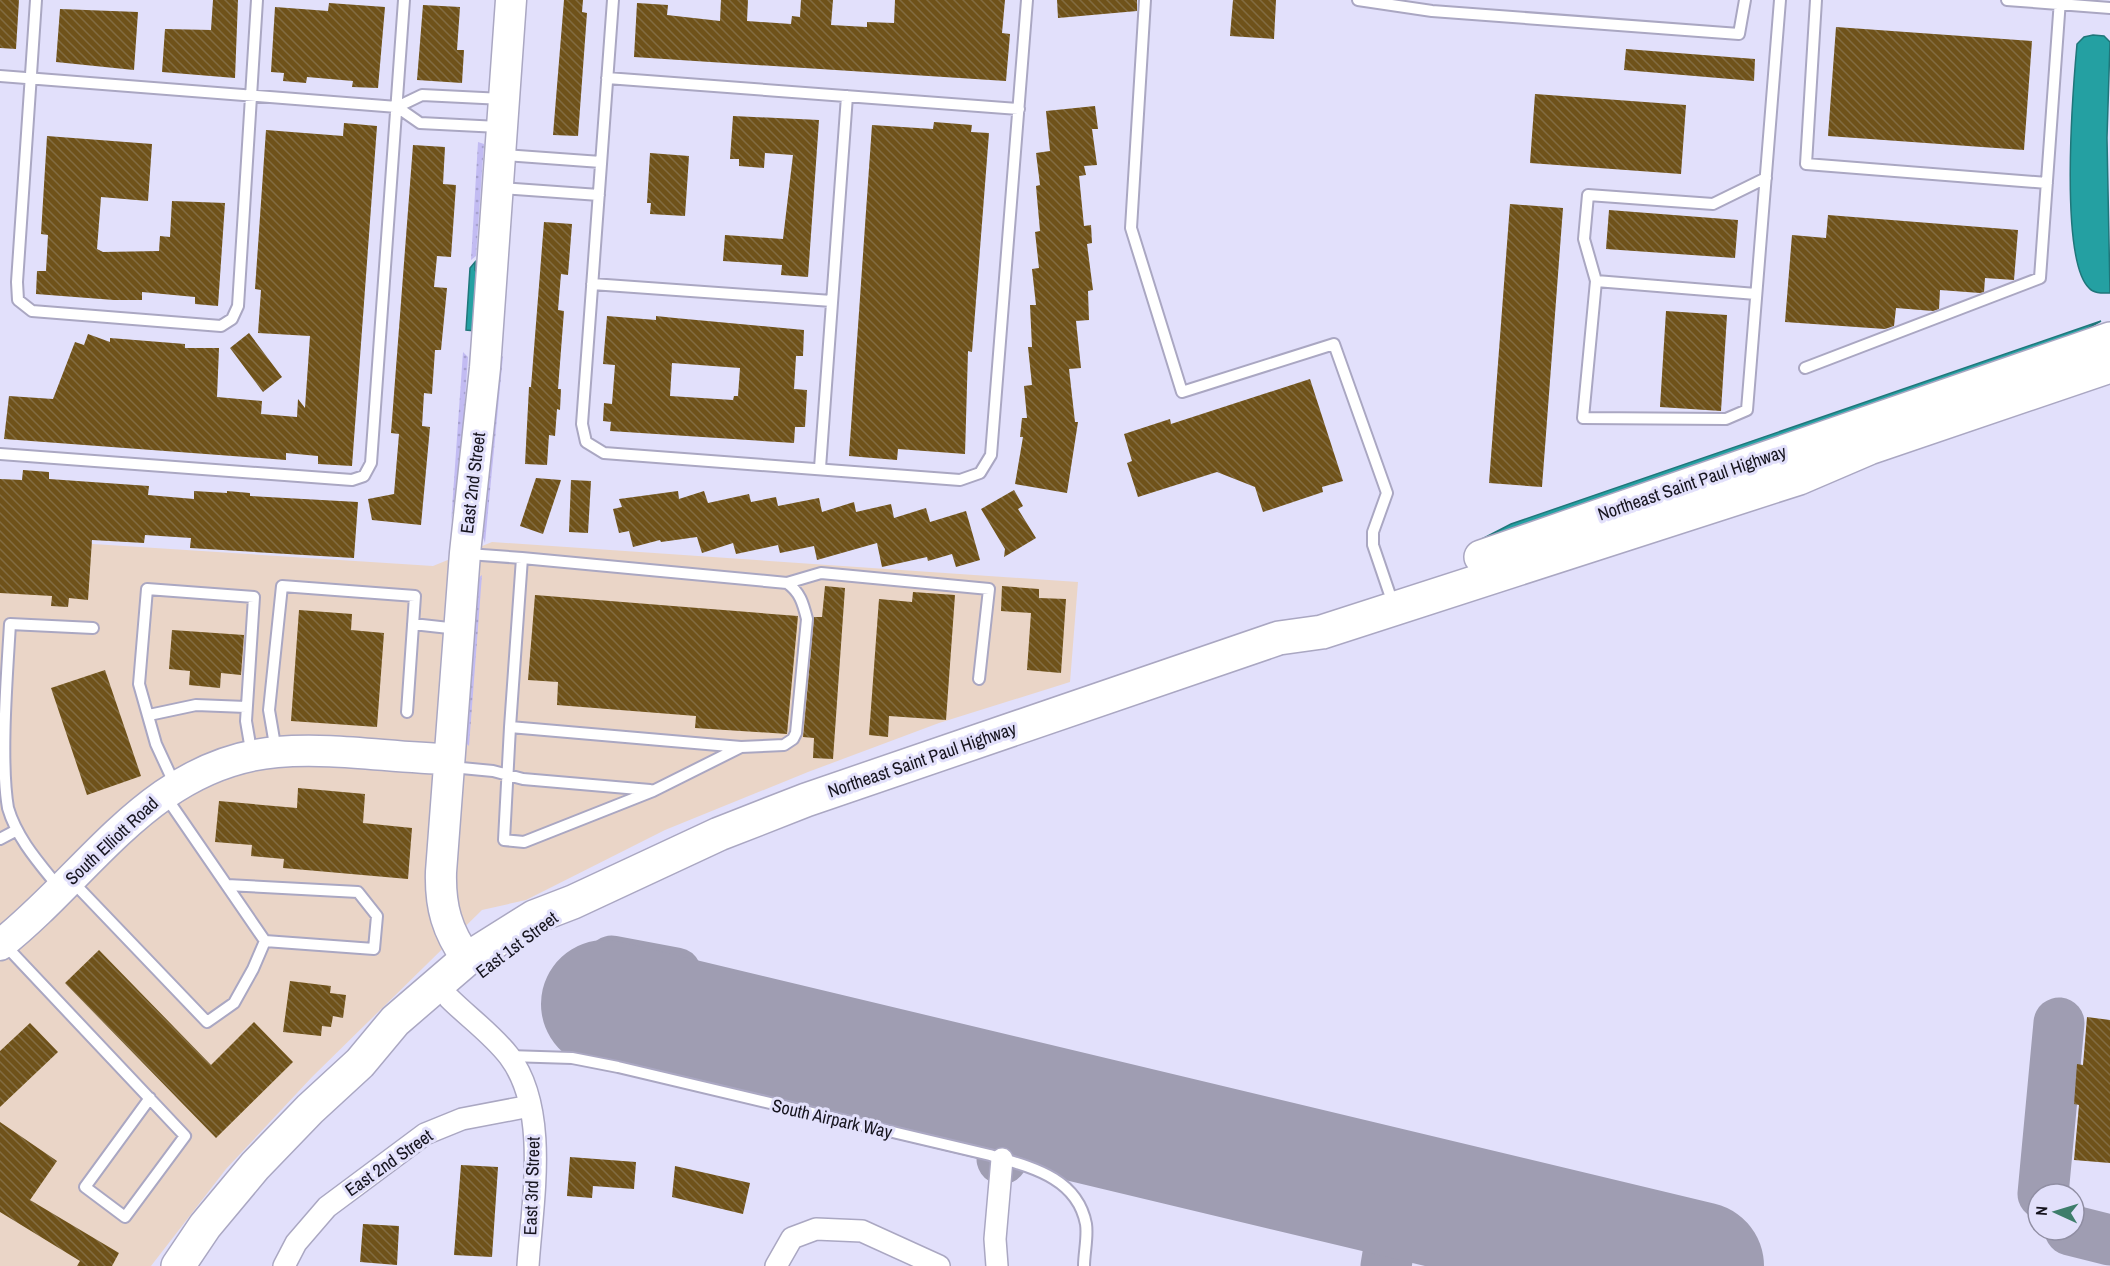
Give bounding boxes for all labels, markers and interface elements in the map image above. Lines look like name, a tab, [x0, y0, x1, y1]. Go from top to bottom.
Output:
street label: East 2nd Street	[454, 431, 491, 535]
street label: Northeast Saint Paul Highway	[1594, 438, 1790, 527]
street label: Northeast Saint Paul Highway	[824, 715, 1020, 804]
street label: South Elliott Road	[60, 791, 164, 890]
street label: East 1st Street	[471, 905, 563, 984]
street label: South Airpark Way	[770, 1093, 895, 1145]
street label: East 2nd Street	[340, 1123, 438, 1202]
street label: East 3rd Street	[517, 1136, 546, 1236]
north arrow	[2026, 1182, 2086, 1242]
text: N	[2030, 1205, 2052, 1216]

